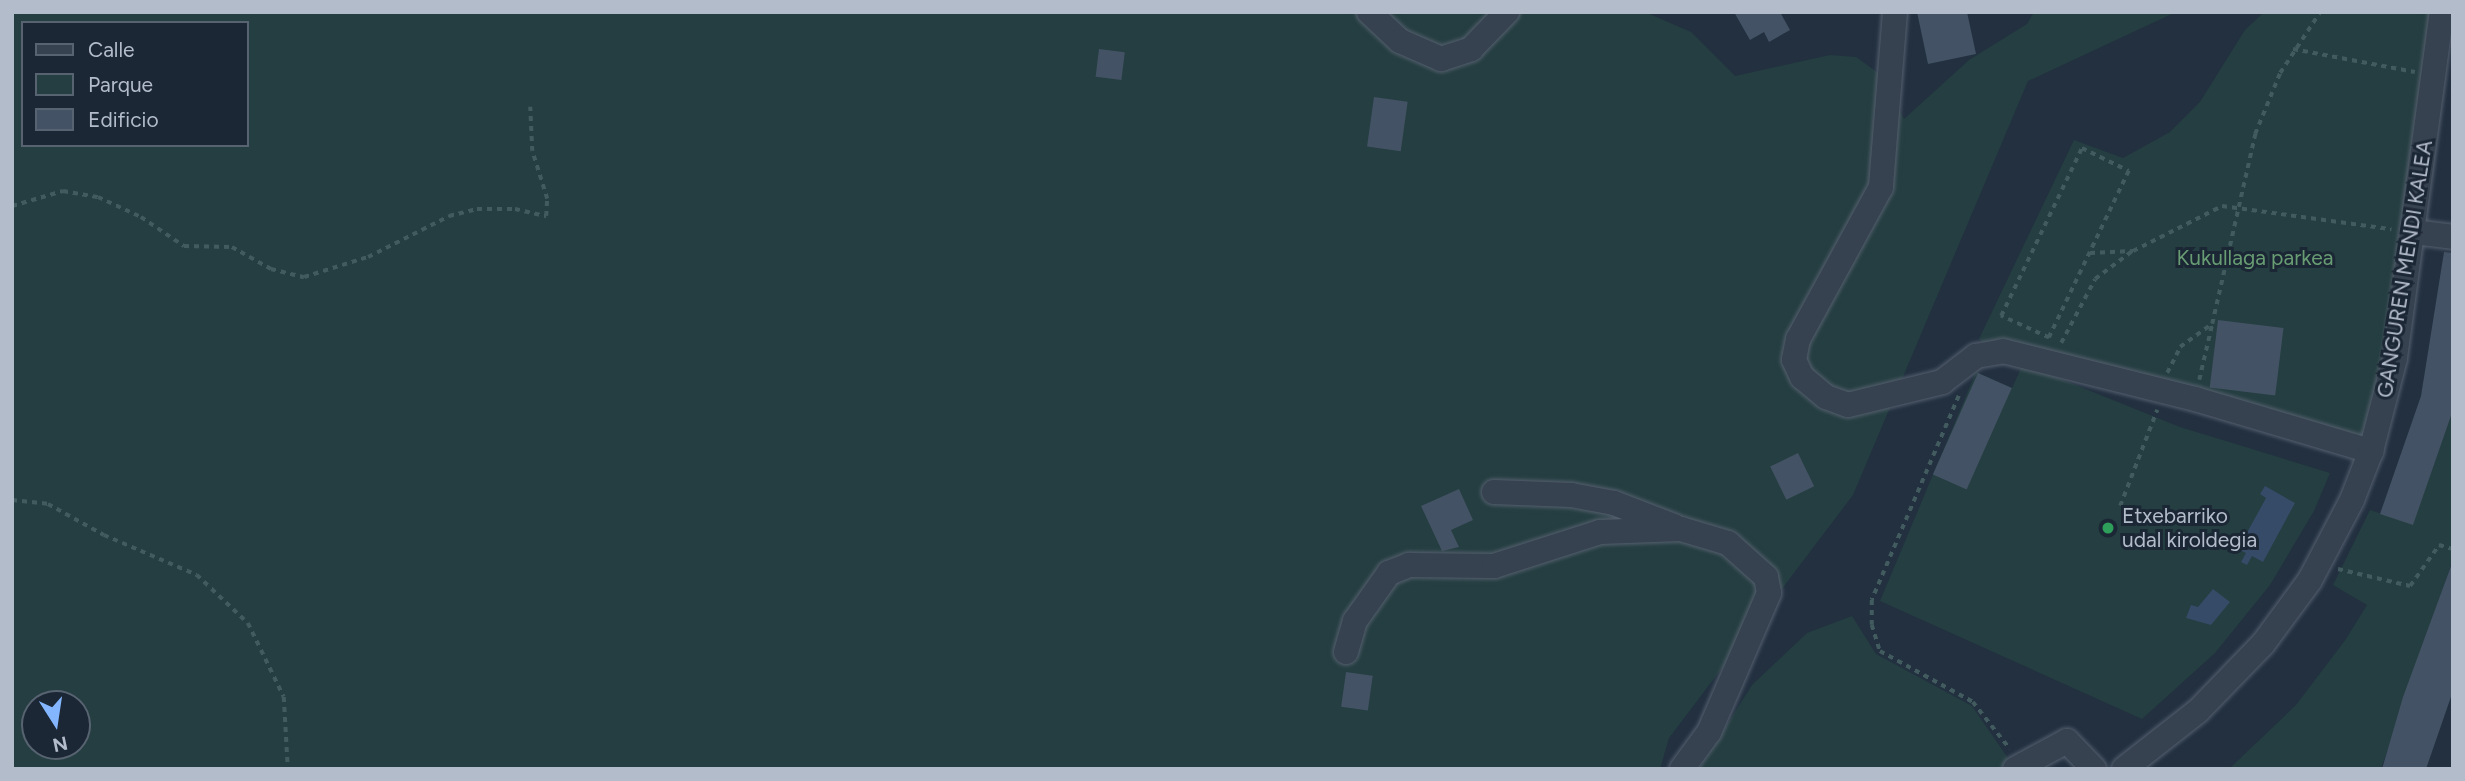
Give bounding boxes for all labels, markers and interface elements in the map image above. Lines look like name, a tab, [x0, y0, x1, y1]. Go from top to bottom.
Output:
legend	[21, 21, 248, 147]
text: Calle	[88, 37, 135, 62]
text: Parque	[88, 72, 153, 97]
text: Edificio	[88, 107, 159, 132]
street label: GANGUREN MENDI KALEA	[2372, 138, 2438, 400]
park label: Kukullaga parkea	[2177, 245, 2333, 271]
place label: Etxebarriko udal kiroldegia	[2122, 503, 2257, 553]
marker: Etxebarriko udal kiroldegia	[2100, 520, 2116, 536]
north arrow	[21, 690, 91, 760]
text: N	[50, 731, 70, 757]

